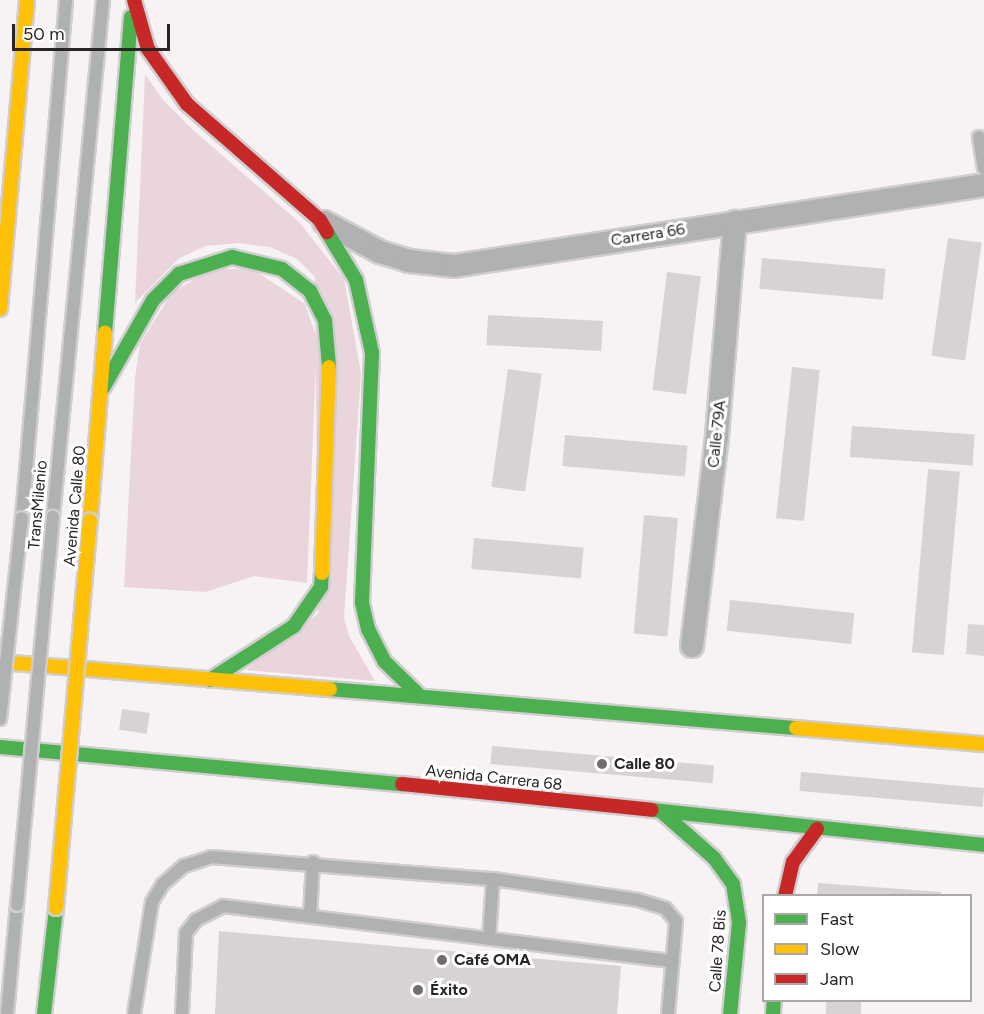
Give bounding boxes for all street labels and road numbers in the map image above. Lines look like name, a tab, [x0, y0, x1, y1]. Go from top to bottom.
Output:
street label: Carrera 66	[610, 220, 686, 250]
street label: Calle 79A	[704, 399, 730, 469]
street label: Avenida Calle 80	[60, 445, 90, 567]
street label: TransMilenio	[25, 460, 51, 550]
street label: Avenida Carrera 68	[425, 761, 563, 795]
street label: Calle 78 Bis	[706, 909, 730, 993]

